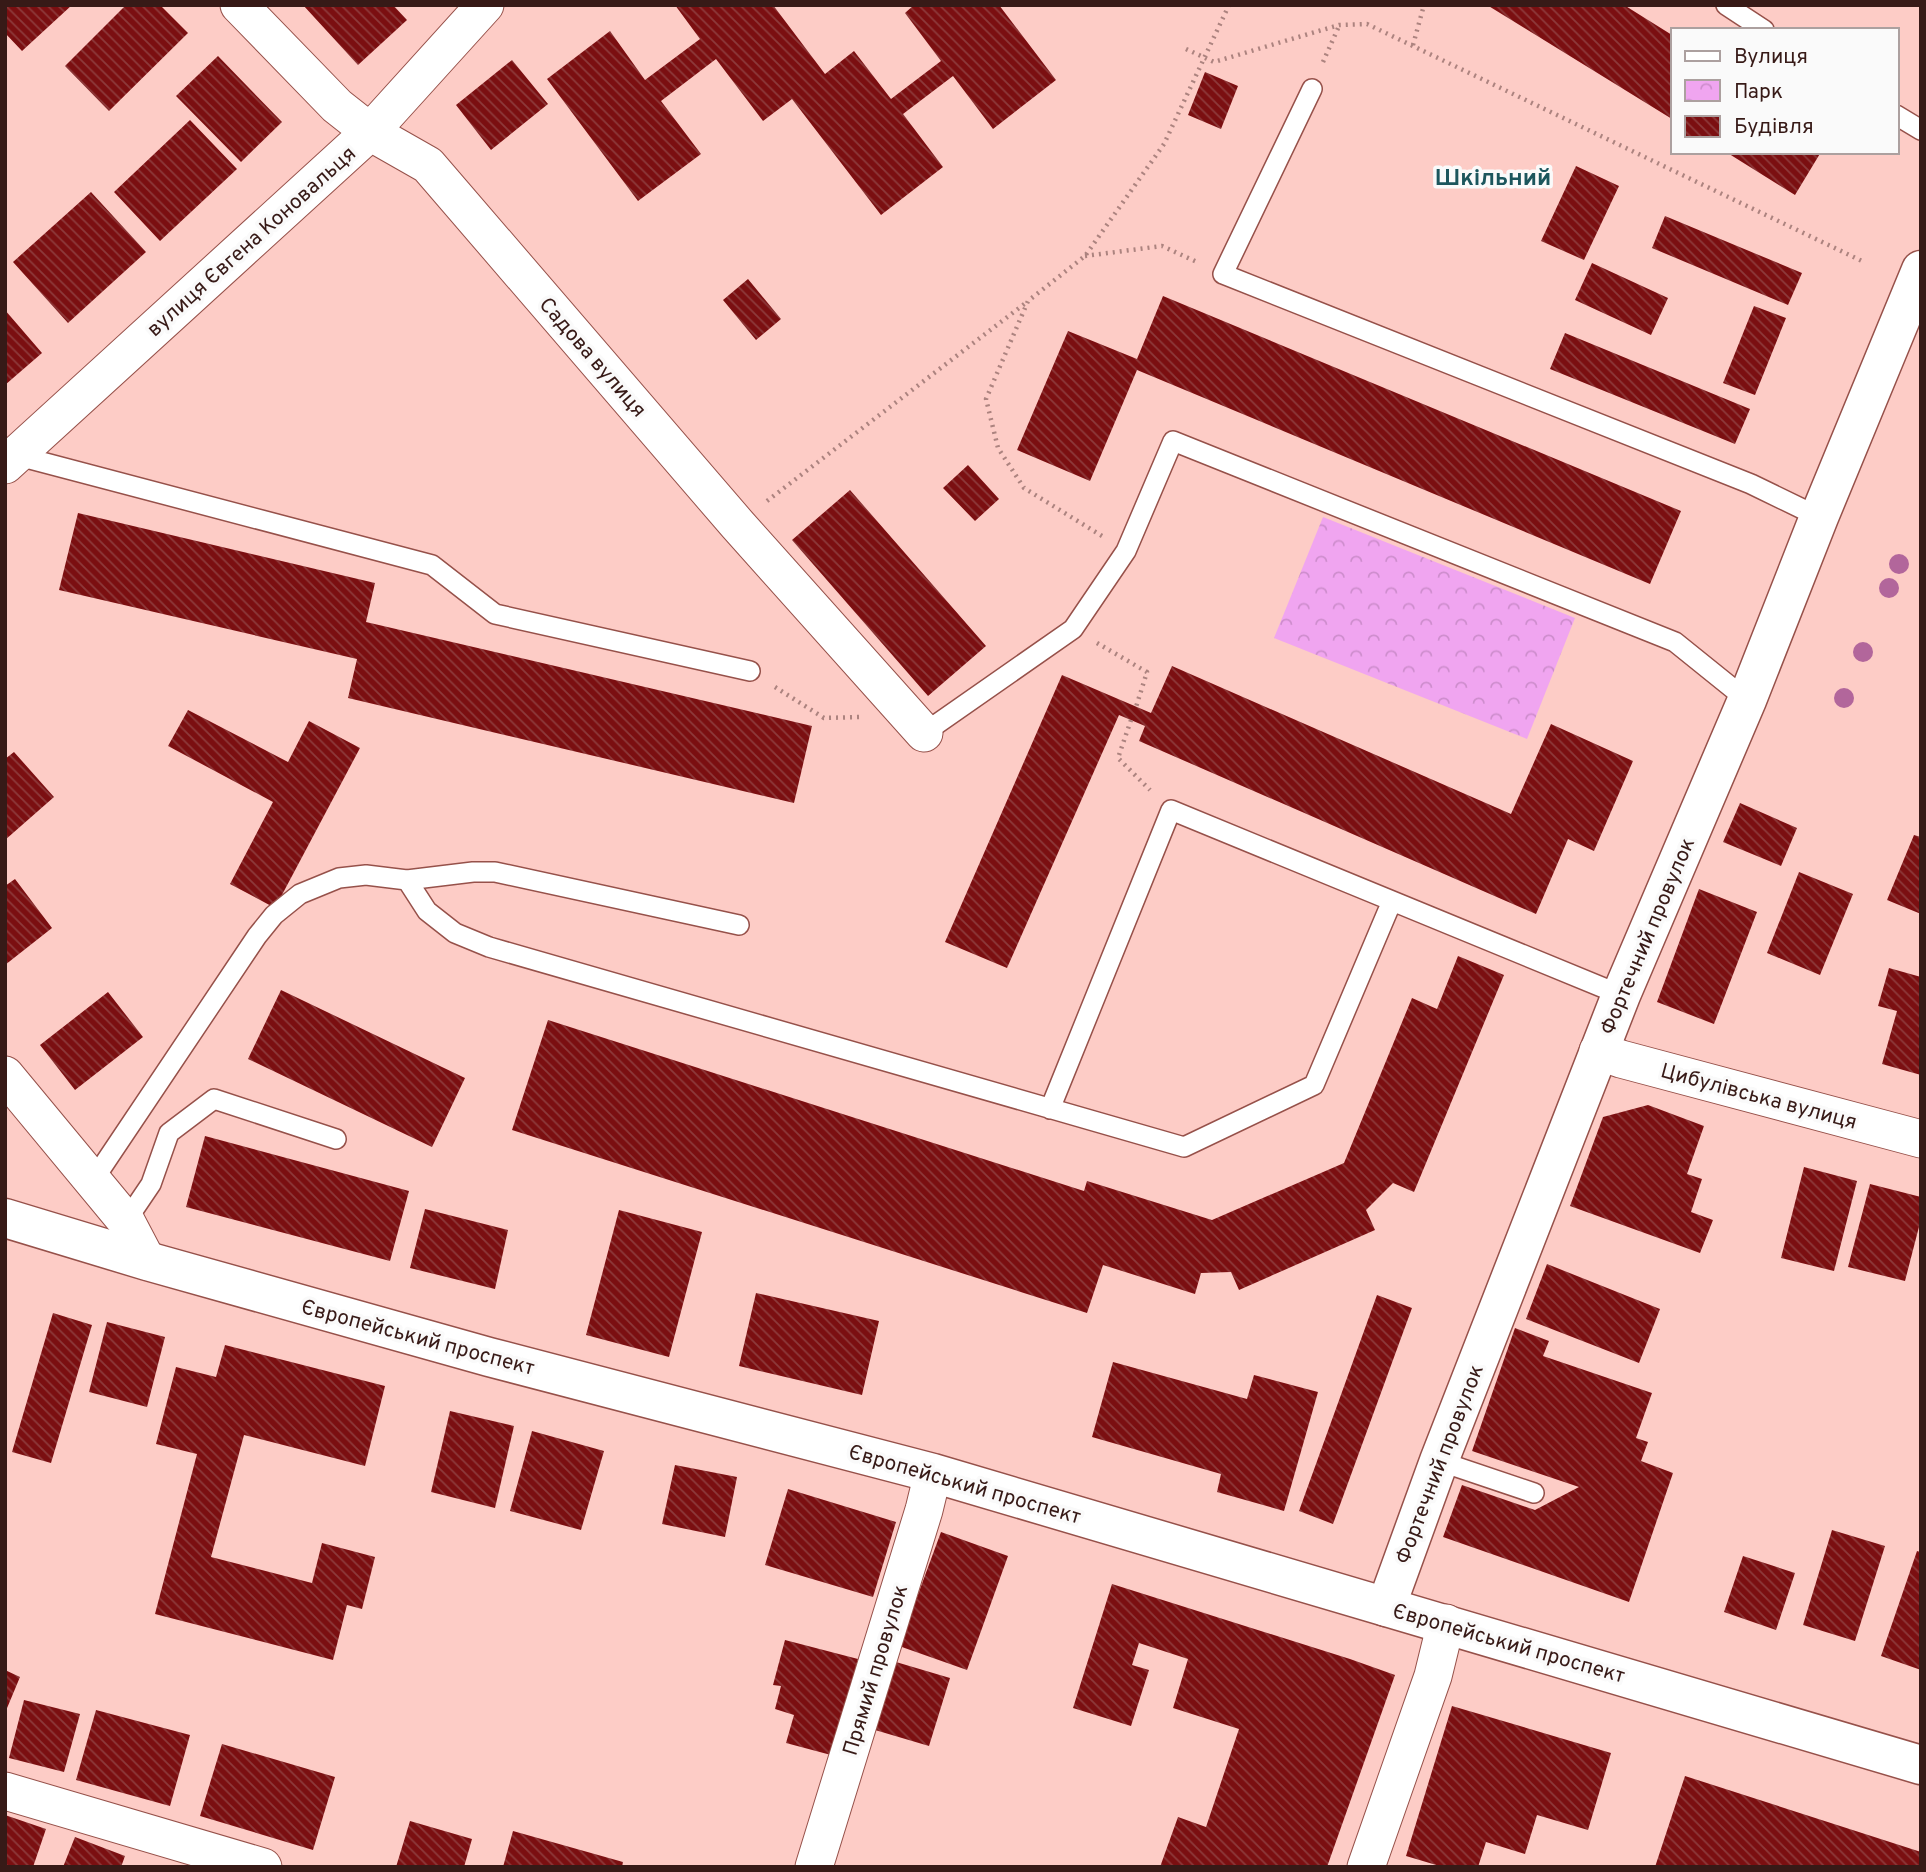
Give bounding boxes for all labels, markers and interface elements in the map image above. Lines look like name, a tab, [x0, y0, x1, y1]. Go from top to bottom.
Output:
legend	[1671, 28, 1898, 154]
text: Вулиця	[1734, 44, 1808, 71]
text: Парк	[1734, 79, 1783, 106]
text: Будівля	[1734, 114, 1814, 141]
street label: вулиця Євгена Коновальця	[142, 141, 362, 343]
district label: Шкільний	[1435, 165, 1551, 194]
street label: Садова вулиця	[532, 292, 652, 424]
street label: Фортечний провулок	[1595, 834, 1702, 1039]
street label: Цибулівська вулиця	[1657, 1058, 1860, 1137]
street label: Європейський проспект	[298, 1294, 537, 1383]
street label: Фортечний провулок	[1390, 1361, 1491, 1568]
street label: Європейський проспект	[845, 1439, 1084, 1532]
street label: Прямий провулок	[838, 1582, 915, 1759]
street label: Європейський проспект	[1389, 1598, 1628, 1691]

